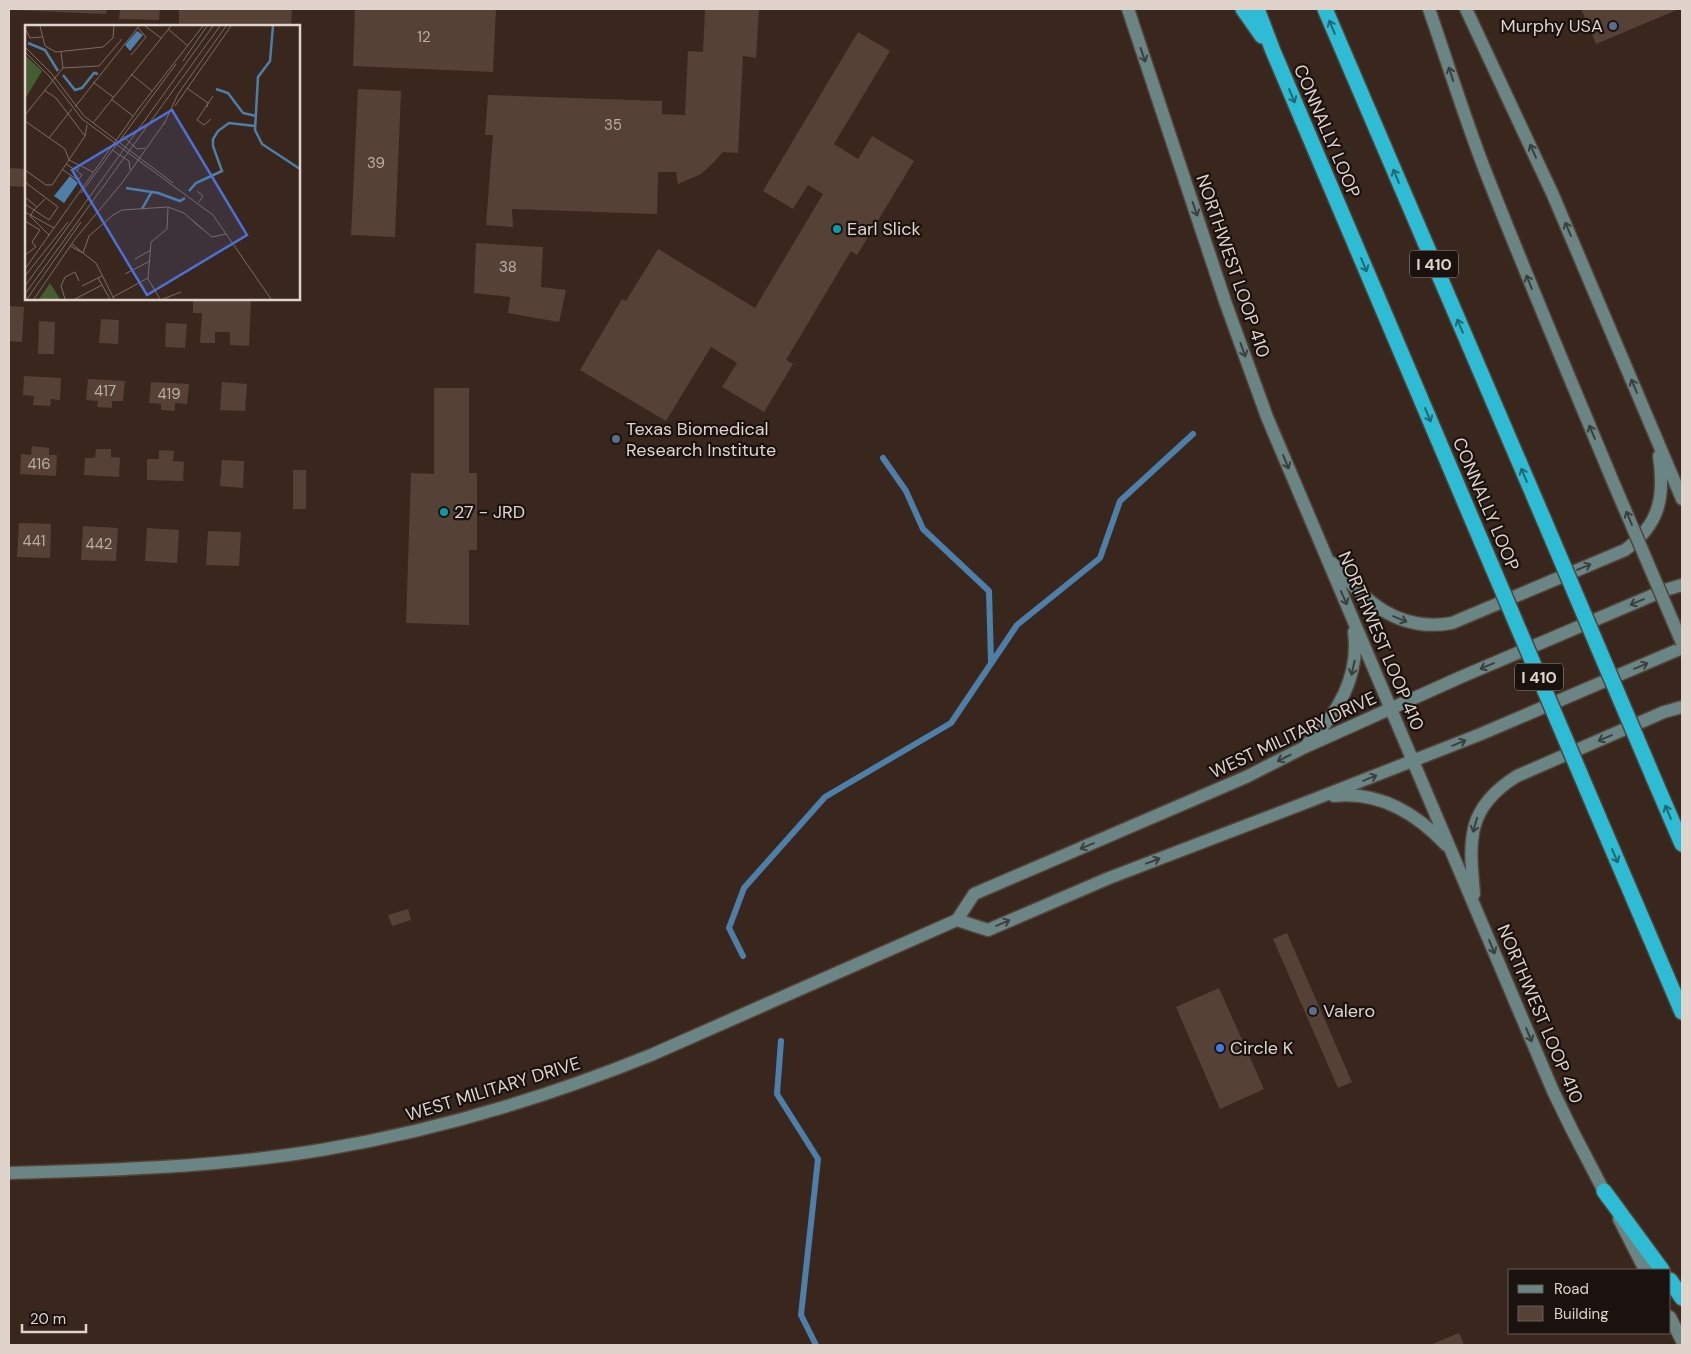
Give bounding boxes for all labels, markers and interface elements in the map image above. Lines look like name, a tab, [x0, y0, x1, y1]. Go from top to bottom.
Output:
place label: Murphy USA	[1501, 14, 1603, 38]
one-way arrow	[1327, 20, 1337, 35]
marker: Murphy USA	[1607, 20, 1619, 32]
inset map	[25, 25, 300, 300]
house number: 12	[417, 27, 431, 47]
one-way arrow	[1139, 47, 1148, 62]
street label: CONNALLY LOOP	[1288, 61, 1366, 201]
one-way arrow	[1446, 66, 1456, 82]
one-way arrow	[1288, 88, 1298, 103]
house number: 35	[604, 115, 622, 135]
one-way arrow	[1528, 144, 1538, 159]
house number: 39	[367, 153, 385, 173]
one-way arrow	[1391, 169, 1401, 184]
street label: NORTHWEST LOOP 410	[1190, 171, 1276, 361]
one-way arrow	[1190, 201, 1200, 217]
place label: Earl Slick	[847, 217, 921, 241]
one-way arrow	[1562, 222, 1572, 237]
marker: Earl Slick	[831, 223, 843, 235]
road number: I 410	[1410, 250, 1458, 278]
house number: 38	[499, 257, 517, 277]
one-way arrow	[1360, 257, 1370, 272]
one-way arrow	[1524, 275, 1534, 290]
one-way arrow	[1455, 319, 1465, 334]
one-way arrow	[1239, 341, 1248, 357]
one-way arrow	[1629, 379, 1639, 394]
house number: 417	[94, 381, 116, 401]
house number: 419	[157, 384, 181, 404]
one-way arrow	[1423, 407, 1433, 422]
place label: Texas Biomedical Research Institute	[626, 417, 776, 462]
one-way arrow	[1587, 425, 1597, 440]
marker: Texas Biomedical Research Institute	[610, 433, 622, 445]
street label: CONNALLY LOOP	[1447, 434, 1525, 574]
house number: 416	[27, 454, 51, 474]
one-way arrow	[1281, 454, 1291, 469]
one-way arrow	[1519, 468, 1529, 483]
place label: 27 - JRD	[454, 500, 525, 524]
marker: 27 - JRD	[438, 506, 450, 518]
one-way arrow	[1623, 511, 1633, 526]
house number: 441	[23, 531, 45, 551]
house number: 442	[86, 534, 112, 554]
street label: NORTHWEST LOOP 410	[1332, 548, 1430, 734]
one-way arrow	[1576, 562, 1591, 572]
one-way arrow	[1339, 590, 1349, 605]
one-way arrow	[1630, 597, 1645, 607]
one-way arrow	[1391, 615, 1407, 624]
one-way arrow	[1348, 659, 1357, 675]
one-way arrow	[1633, 660, 1648, 670]
one-way arrow	[1480, 661, 1495, 671]
road number: I 410	[1515, 664, 1563, 690]
street label: WEST MILITARY DRIVE	[1206, 686, 1380, 784]
one-way arrow	[1598, 734, 1613, 743]
one-way arrow	[1451, 738, 1466, 747]
one-way arrow	[1276, 753, 1291, 763]
one-way arrow	[1362, 773, 1377, 782]
one-way arrow	[1663, 805, 1673, 820]
one-way arrow	[1469, 817, 1479, 833]
one-way arrow	[1080, 841, 1095, 851]
one-way arrow	[1611, 848, 1621, 863]
one-way arrow	[1144, 856, 1160, 865]
one-way arrow	[995, 918, 1010, 928]
street label: NORTHWEST LOOP 410	[1491, 921, 1589, 1107]
one-way arrow	[1488, 939, 1497, 954]
place label: Valero	[1323, 999, 1375, 1023]
marker: Valero	[1307, 1005, 1319, 1017]
one-way arrow	[1524, 1027, 1534, 1042]
place label: Circle K	[1230, 1036, 1294, 1060]
marker: Circle K	[1214, 1042, 1226, 1054]
street label: WEST MILITARY DRIVE	[403, 1051, 583, 1127]
legend	[1508, 1269, 1671, 1334]
text: Road	[1554, 1279, 1589, 1299]
scale bar	[22, 1302, 86, 1334]
text: Building	[1554, 1304, 1609, 1324]
text: 20 m	[30, 1309, 66, 1329]

